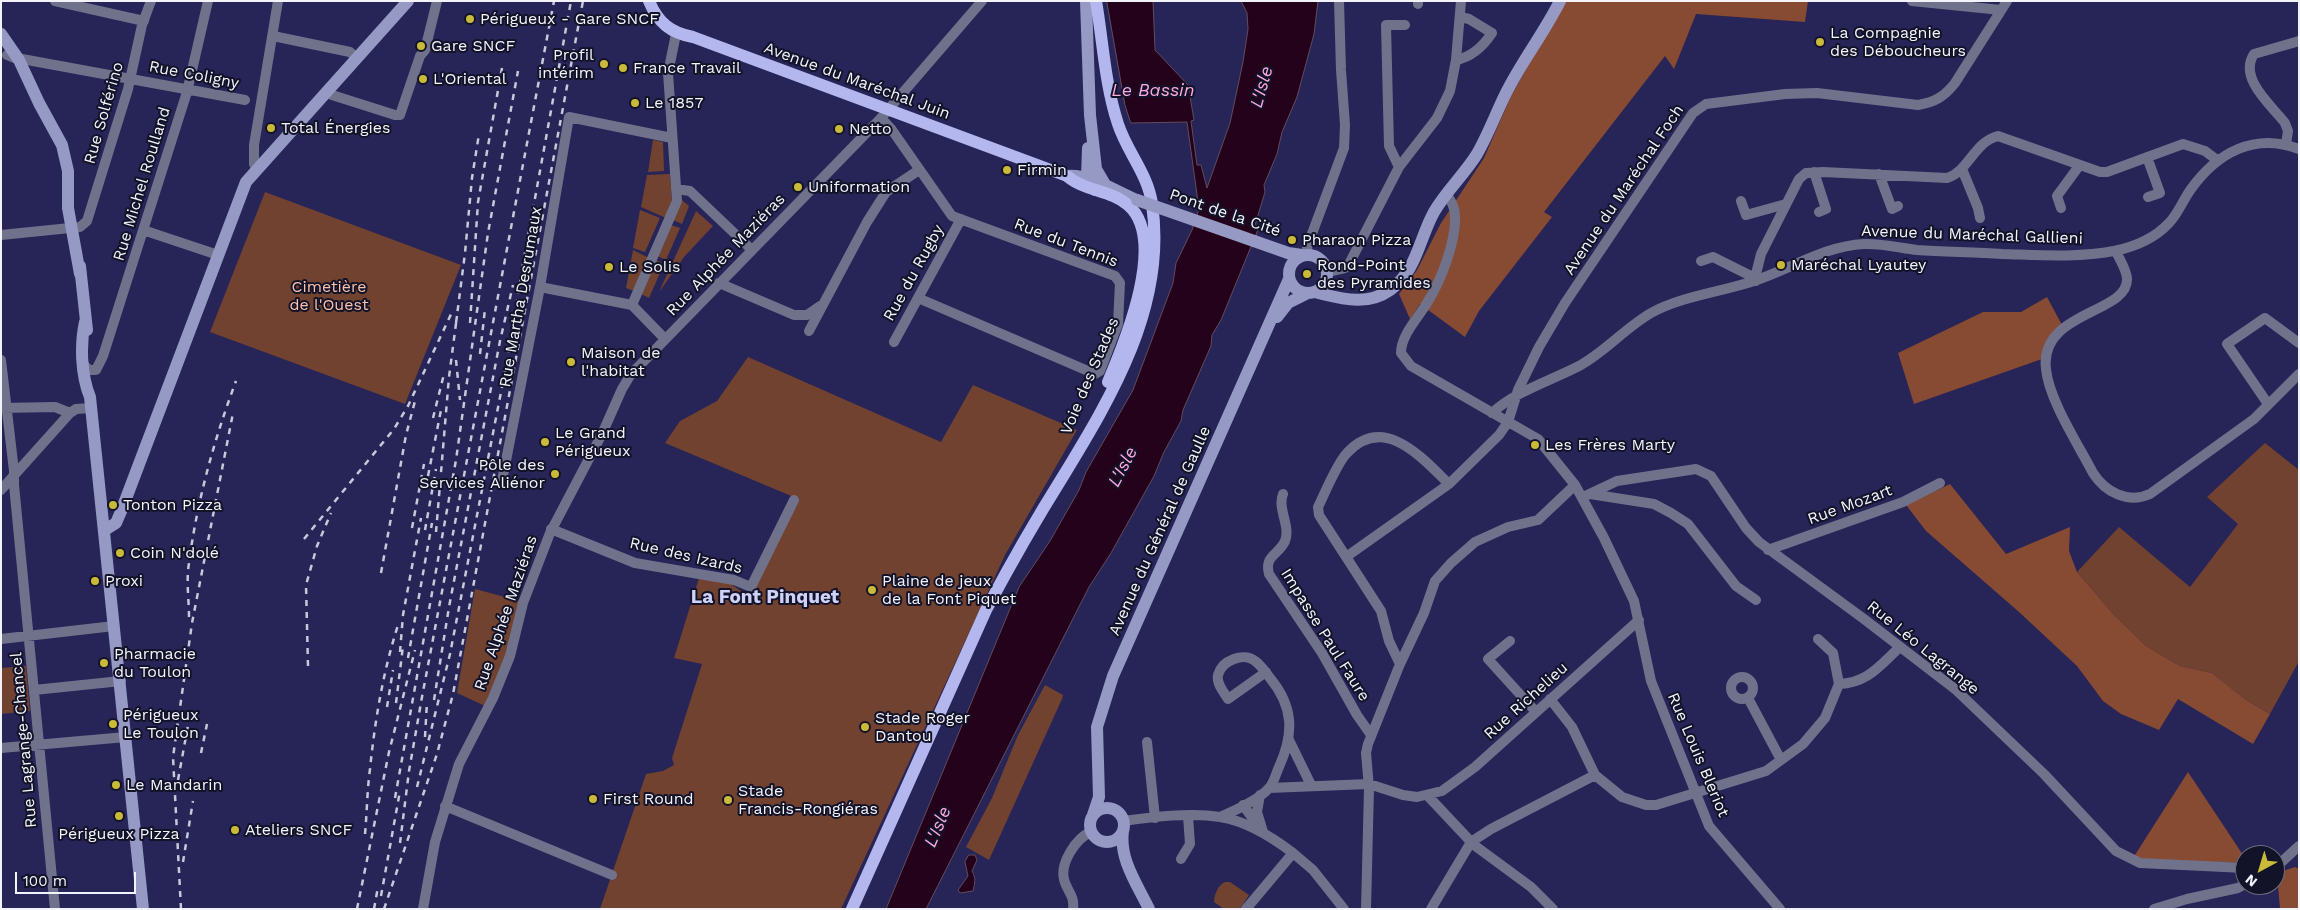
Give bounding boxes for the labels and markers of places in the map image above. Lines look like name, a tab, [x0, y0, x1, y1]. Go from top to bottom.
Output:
place label: Périgueux - Gare SNCF	[480, 9, 659, 29]
marker: Périgueux - Gare SNCF	[464, 13, 476, 25]
place label: La Compagnie des Déboucheurs	[1830, 23, 1966, 61]
place label: Gare SNCF	[431, 36, 515, 56]
marker: La Compagnie des Déboucheurs	[1814, 36, 1826, 48]
marker: Gare SNCF	[415, 40, 427, 52]
place label: Profil intérim	[538, 45, 594, 83]
marker: Profil intérim	[598, 58, 610, 70]
place label: France Travail	[633, 58, 741, 78]
marker: France Travail	[617, 62, 629, 74]
place label: L'Oriental	[433, 69, 507, 89]
marker: L'Oriental	[417, 73, 429, 85]
place label: Le 1857	[645, 93, 703, 113]
marker: Le 1857	[629, 97, 641, 109]
place label: Total Énergies	[281, 118, 390, 138]
place label: Netto	[849, 119, 892, 139]
marker: Total Énergies	[265, 122, 277, 134]
marker: Netto	[833, 123, 845, 135]
place label: Firmin	[1017, 160, 1067, 180]
marker: Firmin	[1001, 164, 1013, 176]
place label: Uniformation	[808, 177, 910, 197]
marker: Uniformation	[792, 181, 804, 193]
place label: Pharaon Pizza	[1302, 230, 1411, 250]
marker: Pharaon Pizza	[1286, 234, 1298, 246]
place label: Rond-Point des Pyramides	[1317, 255, 1431, 293]
place label: Maréchal Lyautey	[1791, 255, 1926, 275]
place label: Le Solis	[619, 257, 680, 277]
marker: Maréchal Lyautey	[1775, 259, 1787, 271]
marker: Le Solis	[603, 261, 615, 273]
marker: Rond-Point des Pyramides	[1301, 268, 1313, 280]
place label: Maison de l'habitat	[581, 343, 661, 381]
marker: Maison de l'habitat	[565, 356, 577, 368]
place label: Le Grand Périgueux	[555, 423, 631, 461]
place label: Les Frères Marty	[1545, 435, 1675, 455]
marker: Le Grand Périgueux	[539, 436, 551, 448]
marker: Les Frères Marty	[1529, 439, 1541, 451]
place label: Pôle des Services Aliénor	[419, 455, 545, 493]
marker: Pôle des Services Aliénor	[549, 468, 561, 480]
place label: Tonton Pizza	[123, 495, 222, 515]
marker: Tonton Pizza	[107, 499, 119, 511]
place label: Coin N'dolé	[130, 543, 219, 563]
marker: Coin N'dolé	[114, 547, 126, 559]
place label: Proxi	[105, 571, 143, 591]
place label: Plaine de jeux de la Font Piquet	[882, 571, 1016, 609]
marker: Proxi	[89, 575, 101, 587]
marker: Plaine de jeux de la Font Piquet	[866, 584, 878, 596]
place label: Pharmacie du Toulon	[114, 644, 196, 682]
marker: Pharmacie du Toulon	[98, 657, 110, 669]
place label: Périgueux Le Toulon	[123, 705, 199, 743]
place label: Stade Roger Dantou	[875, 708, 970, 746]
marker: Périgueux Le Toulon	[107, 718, 119, 730]
marker: Stade Roger Dantou	[859, 721, 871, 733]
place label: Le Mandarin	[126, 775, 222, 795]
marker: Le Mandarin	[110, 779, 122, 791]
place label: Stade Francis-Rongiéras	[738, 781, 878, 819]
place label: First Round	[603, 789, 694, 809]
marker: First Round	[587, 793, 599, 805]
marker: Stade Francis-Rongiéras	[722, 794, 734, 806]
marker: Périgueux Pizza	[113, 810, 125, 822]
place label: Ateliers SNCF	[245, 820, 352, 840]
place label: Périgueux Pizza	[58, 824, 180, 844]
marker: Ateliers SNCF	[229, 824, 241, 836]

